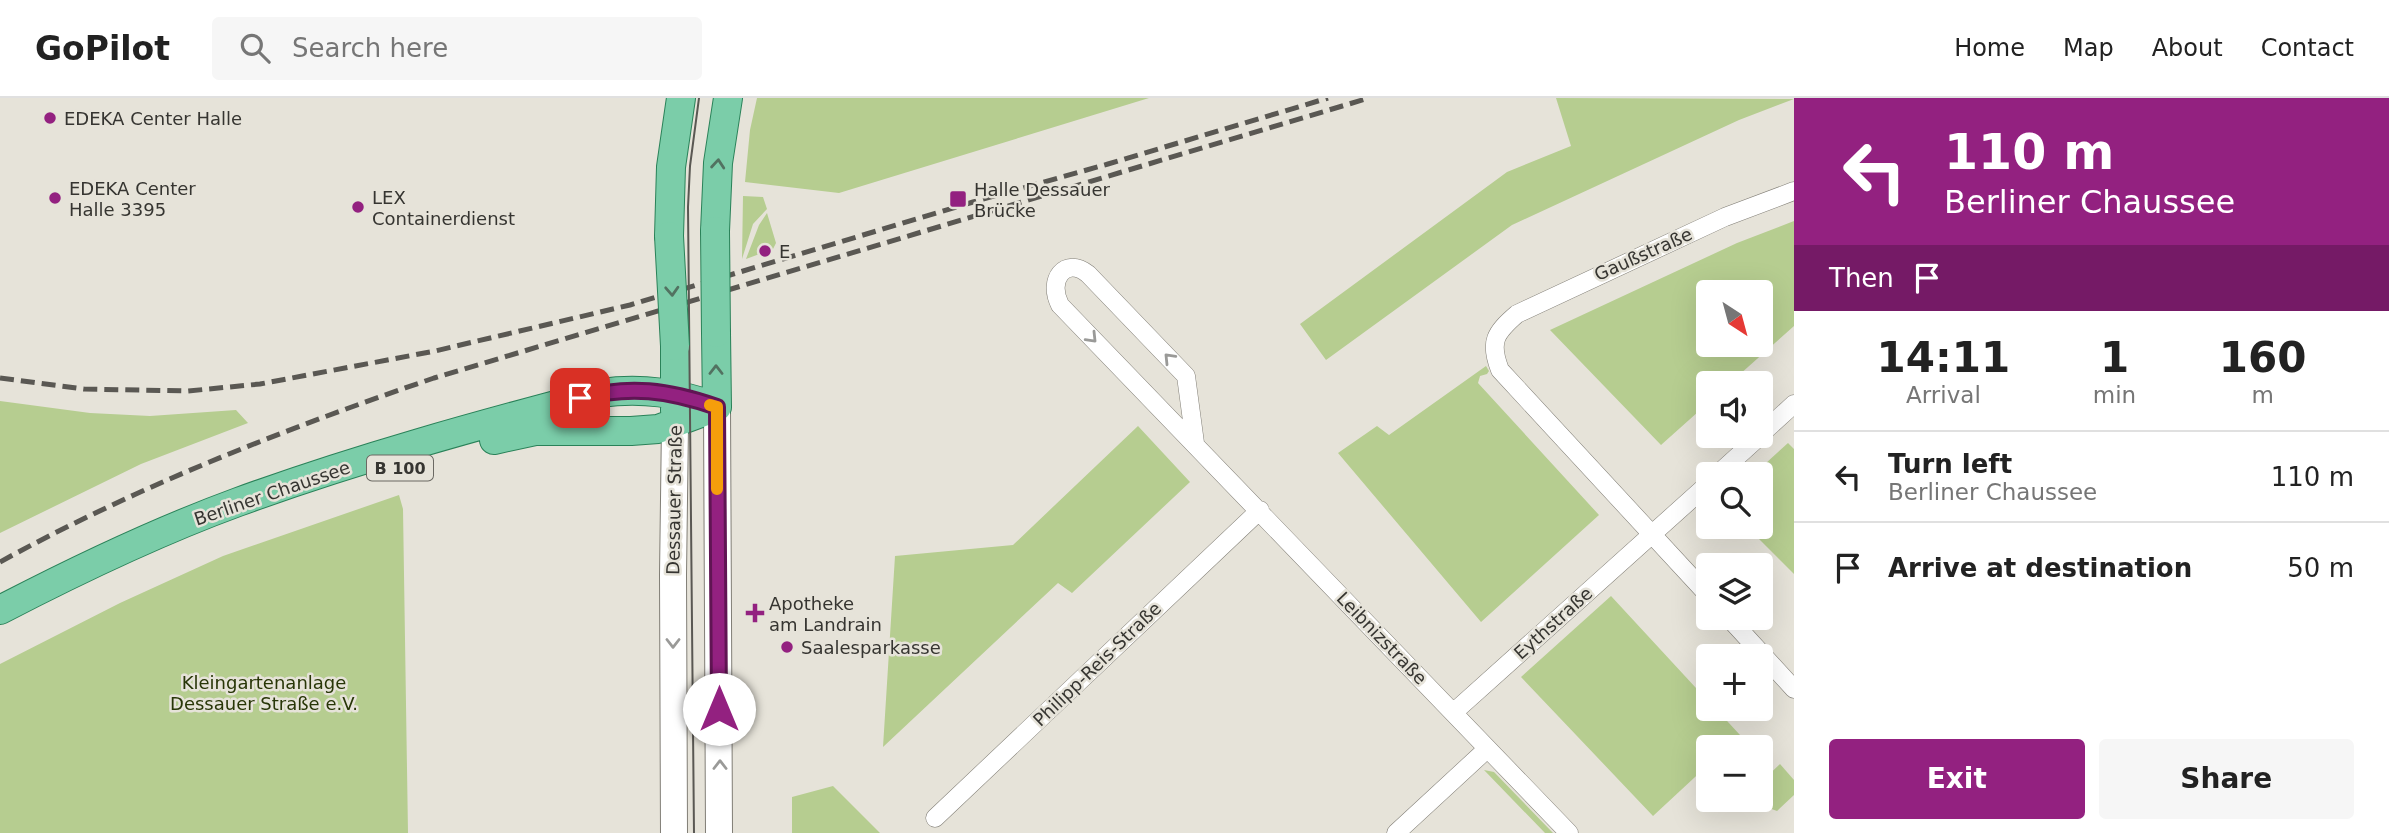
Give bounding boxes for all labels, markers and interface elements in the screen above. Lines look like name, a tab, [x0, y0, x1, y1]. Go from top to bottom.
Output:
search box	[212, 17, 702, 80]
text: GoPilot	[35, 29, 170, 68]
icon: search	[236, 29, 274, 67]
text: Search here	[292, 33, 448, 63]
text: Home	[1954, 34, 2025, 62]
text: Map	[2063, 34, 2114, 62]
text: About	[2152, 34, 2223, 62]
text: Contact	[2261, 34, 2354, 62]
place label: EDEKA Center Halle	[64, 108, 242, 129]
marker: EDEKA Center Halle	[42, 110, 58, 126]
text: 110 m	[1944, 124, 2114, 181]
icon: left	[1829, 126, 1920, 217]
one-way arrow	[711, 159, 726, 170]
place label: EDEKA Center Halle 3395	[69, 178, 196, 220]
place label: Halle Dessauer Brücke	[974, 179, 1111, 221]
text: Berliner Chaussee	[1944, 183, 2235, 221]
place label: LEX Containerdienst	[372, 187, 515, 229]
marker: Halle Dessauer Brücke	[948, 189, 968, 209]
marker: EDEKA Center Halle 3395	[47, 190, 63, 206]
marker: LEX Containerdienst	[350, 199, 366, 215]
street label: Gaußstraße	[1591, 223, 1695, 285]
place label: E	[779, 241, 790, 262]
marker: E	[757, 243, 773, 259]
icon: arrive	[1908, 259, 1946, 297]
text: Then	[1829, 263, 1894, 293]
north arrow	[1696, 280, 1773, 357]
map controls	[1696, 280, 1773, 812]
one-way arrow	[664, 286, 679, 297]
one-way arrow	[1084, 330, 1097, 343]
text: 14:11	[1877, 333, 2010, 382]
text: 1	[2100, 333, 2129, 382]
text: 160	[2219, 333, 2306, 382]
one-way arrow	[1164, 353, 1177, 366]
one-way arrow	[709, 364, 724, 375]
pin	[550, 368, 610, 428]
button: sound	[1696, 371, 1773, 448]
icon: arrive	[561, 379, 599, 417]
text: Arrival	[1906, 382, 1981, 408]
text: min	[2093, 382, 2136, 408]
text: m	[2251, 382, 2274, 408]
street label: Dessauer Straße	[662, 425, 686, 575]
text: Turn left	[1888, 449, 2012, 479]
street label: Berliner Chaussee	[191, 456, 353, 530]
road number: B 100	[367, 456, 433, 480]
icon: left	[1829, 458, 1867, 496]
button: search	[1696, 462, 1773, 539]
text: 110 m	[2271, 462, 2354, 492]
text: Berliner Chaussee	[1888, 479, 2097, 505]
icon: arrive	[1829, 549, 1867, 587]
button: layers	[1696, 553, 1773, 630]
text: Arrive at destination	[1888, 553, 2192, 583]
text: 50 m	[2287, 553, 2354, 583]
street label: Eythstraße	[1510, 582, 1596, 664]
street label: Leibnizstraße	[1333, 587, 1431, 689]
place label: Apotheke am Landrain	[769, 593, 882, 635]
street label: Philipp-Reis-Straße	[1029, 598, 1165, 730]
marker: Apotheke am Landrain	[747, 605, 763, 621]
place label: Saalesparkasse	[801, 637, 941, 658]
one-way arrow	[665, 638, 681, 649]
marker: Saalesparkasse	[779, 639, 795, 655]
button: +	[1696, 644, 1773, 721]
park label: Kleingartenanlage Dessauer Straße e.V.	[170, 672, 358, 714]
position arrow	[682, 672, 756, 746]
button: −	[1696, 735, 1773, 812]
button: Exit	[1829, 739, 2085, 819]
button: Share	[2099, 739, 2354, 819]
one-way arrow	[712, 759, 728, 770]

